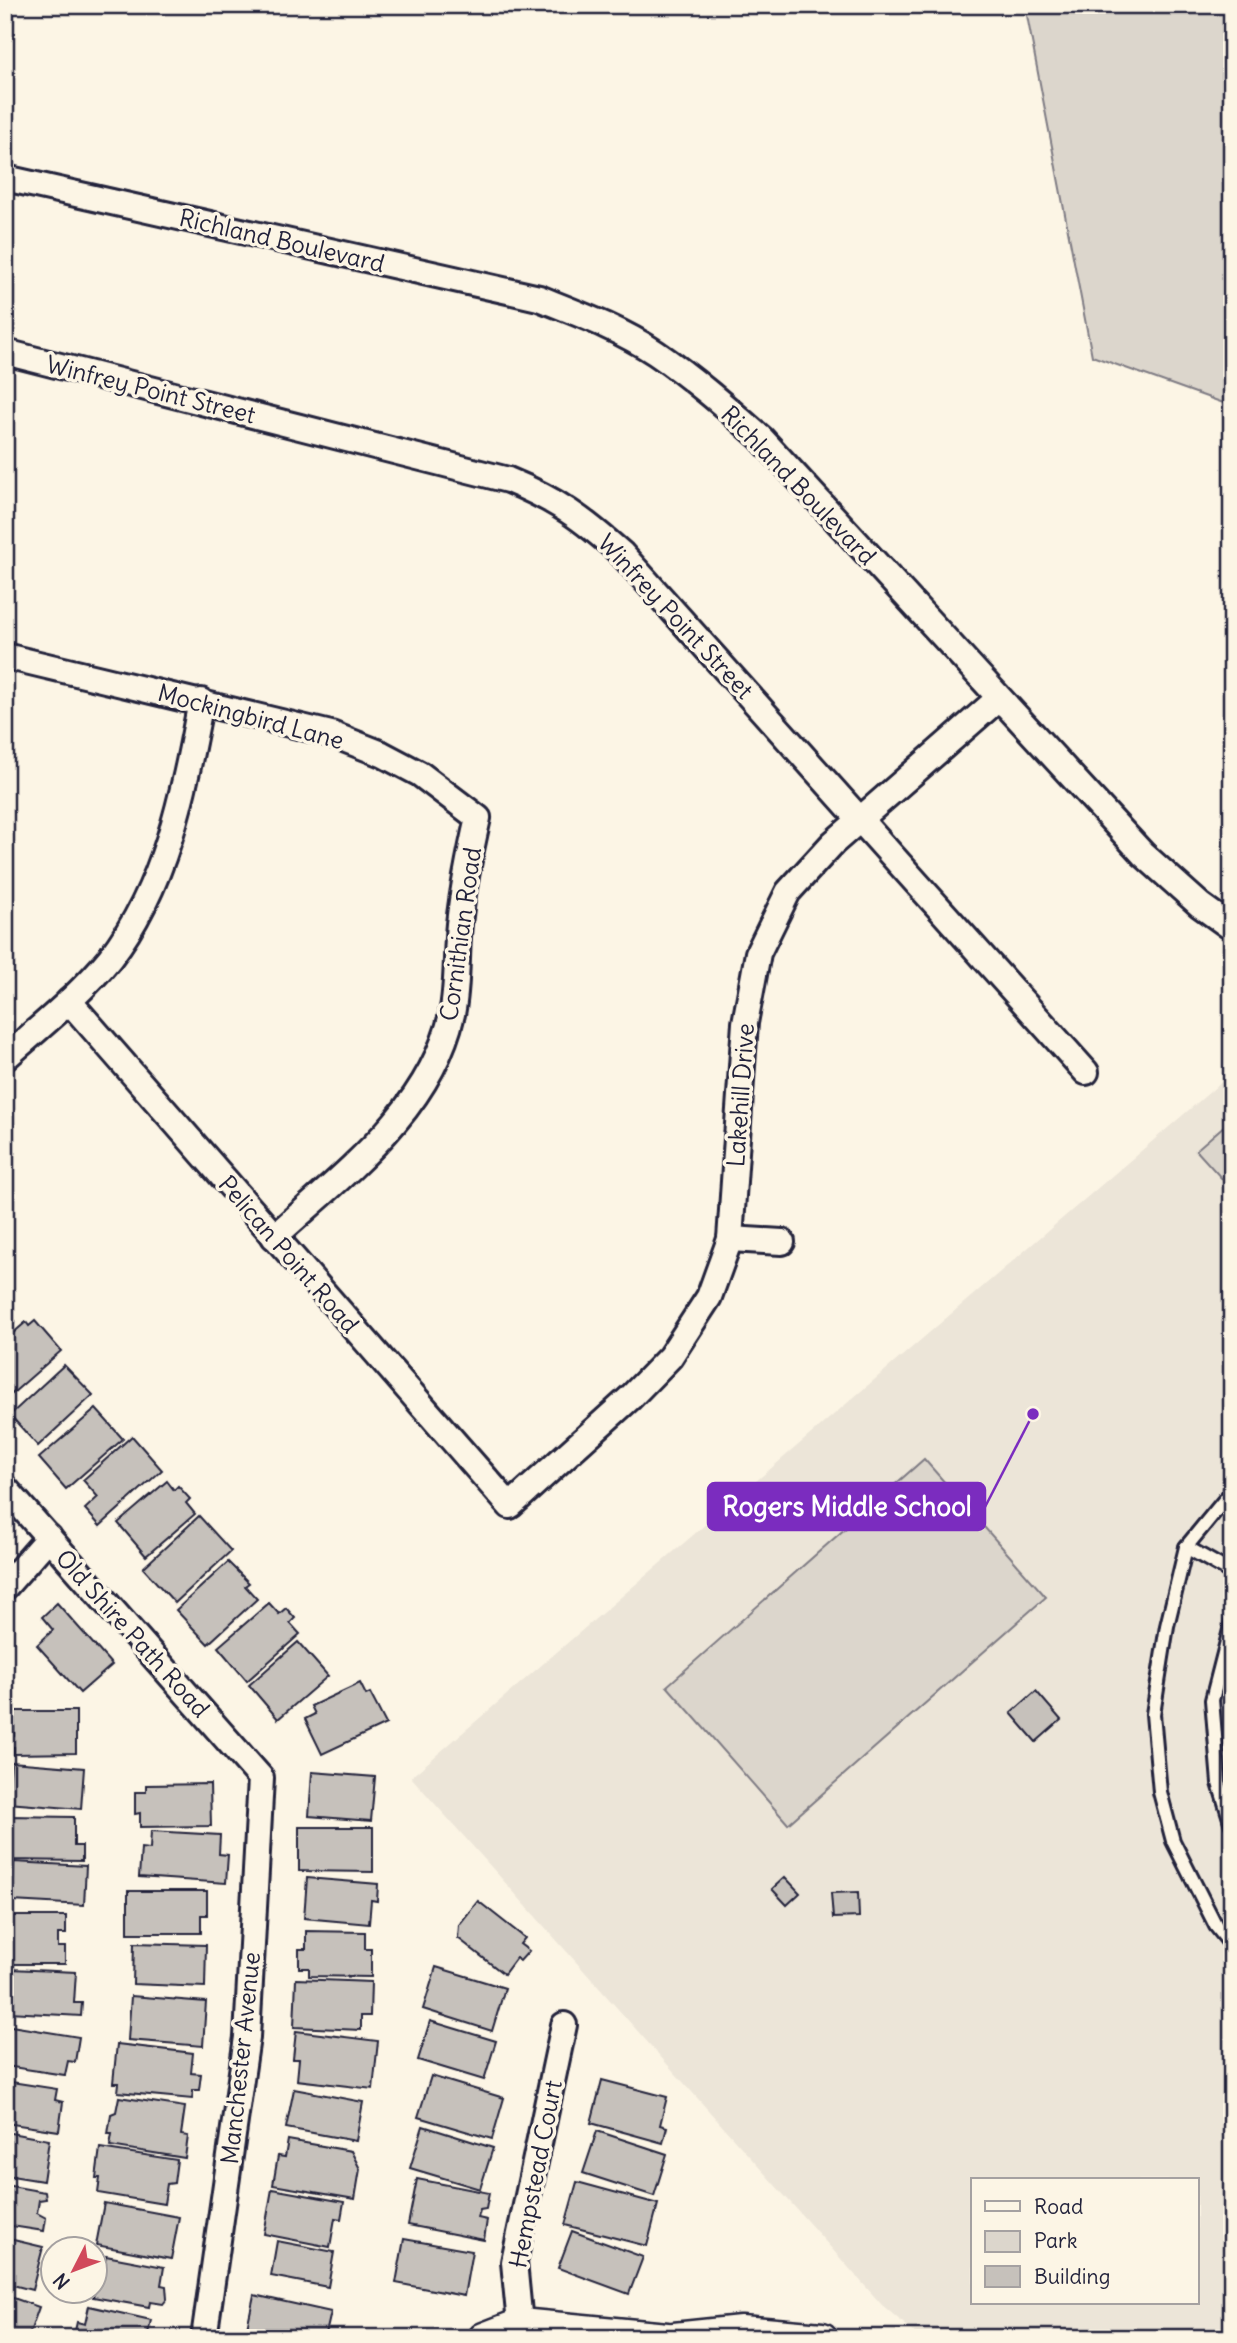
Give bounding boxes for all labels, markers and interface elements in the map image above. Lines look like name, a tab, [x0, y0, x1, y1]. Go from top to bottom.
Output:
street label: Richland Boulevard	[176, 202, 388, 278]
street label: Winfrey Point Street	[43, 348, 259, 430]
street label: Richland Boulevard	[715, 399, 883, 571]
street label: Winfrey Point Street	[592, 527, 760, 705]
street label: Mockingbird Lane	[155, 677, 347, 755]
street label: Cornithian Road	[433, 845, 487, 1023]
street label: Lakehill Drive	[720, 1022, 760, 1168]
street label: Pelican Point Road	[212, 1169, 366, 1339]
callout: Rogers Middle School	[708, 1483, 985, 1530]
text: Rogers Middle School	[722, 1490, 972, 1523]
street label: Old Shire Path Road	[50, 1543, 216, 1723]
street label: Manchester Avenue	[214, 1950, 266, 2166]
street label: Hempstead Court	[502, 2077, 568, 2271]
legend	[971, 2178, 1198, 2304]
text: Road	[1034, 2193, 1083, 2220]
text: Park	[1034, 2227, 1077, 2254]
north arrow	[38, 2234, 108, 2304]
text: Building	[1034, 2263, 1110, 2290]
text: N	[48, 2268, 75, 2294]

